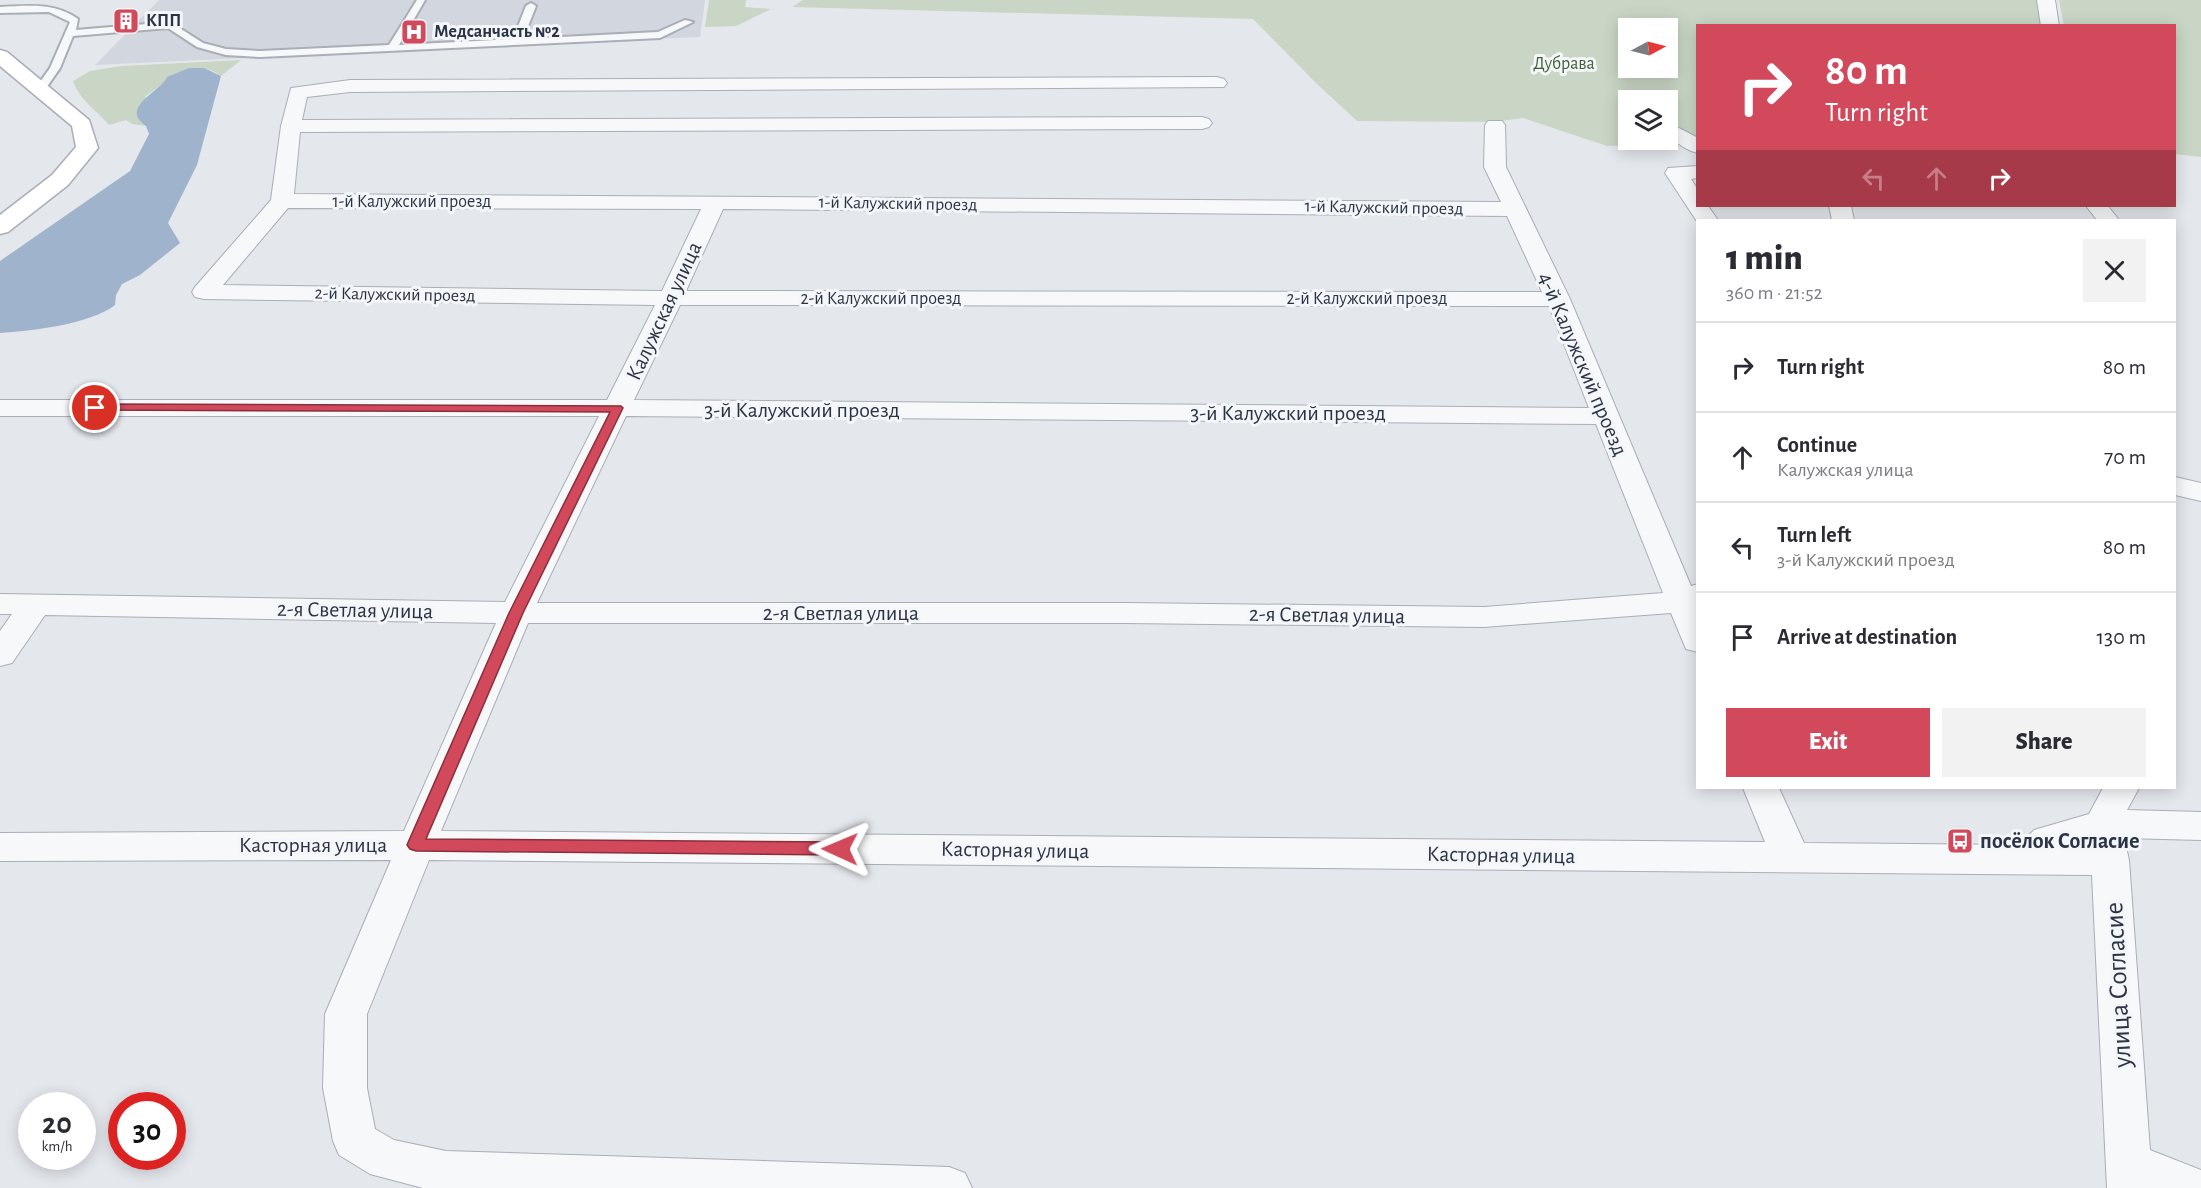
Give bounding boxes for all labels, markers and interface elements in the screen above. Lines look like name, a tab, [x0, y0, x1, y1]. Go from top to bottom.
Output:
building icon: КПП	[111, 6, 141, 36]
place label: КПП	[146, 12, 181, 30]
hospital icon: Медсанчасть №2	[399, 17, 429, 47]
north arrow	[1618, 18, 1678, 78]
map controls	[1618, 18, 1678, 150]
place label: Медсанчасть №2	[434, 23, 560, 41]
icon: right	[1726, 48, 1804, 126]
text: 80 m	[1825, 50, 1908, 92]
park label: Дубрава	[1533, 54, 1595, 73]
button: layers	[1618, 90, 1678, 150]
text: Turn right	[1825, 99, 1928, 126]
icon: left	[1857, 162, 1890, 195]
icon: ahead	[1920, 162, 1953, 195]
icon: right	[1983, 162, 2016, 195]
street label: 1-й Калужский проезд	[333, 193, 491, 211]
street label: 1-й Калужский проезд	[818, 194, 978, 214]
street label: 1-й Калужский проезд	[1304, 198, 1464, 218]
street label: Калужская улица	[622, 238, 706, 384]
button: close	[2083, 239, 2146, 302]
text: 1 min	[1726, 240, 1803, 276]
street label: 4-й Калужский проезд	[1534, 269, 1632, 459]
text: 360 m · 21:52	[1726, 283, 1823, 303]
street label: 2-й Калужский проезд	[314, 285, 476, 305]
street label: 2-й Калужский проезд	[801, 290, 961, 308]
street label: 2-й Калужский проезд	[1287, 290, 1447, 308]
icon: right	[1726, 351, 1759, 384]
text: Turn right	[1777, 356, 1864, 378]
text: 80 m	[2103, 356, 2146, 378]
pin	[69, 382, 120, 433]
icon: arrive	[78, 391, 111, 424]
street label: 3-й Калужский проезд	[704, 399, 900, 421]
street label: 3-й Калужский проезд	[1190, 402, 1386, 424]
text: Continue	[1777, 434, 1857, 456]
icon: ahead	[1726, 441, 1759, 474]
text: 70 m	[2104, 446, 2146, 468]
text: Калужская улица	[1777, 460, 1914, 480]
text: Turn left	[1777, 524, 1851, 546]
icon: left	[1726, 531, 1759, 564]
text: 80 m	[2103, 536, 2146, 558]
text: 3-й Калужский проезд	[1777, 550, 1955, 570]
street label: 2-я Светлая улица	[277, 598, 433, 622]
street label: 2-я Светлая улица	[763, 602, 919, 624]
street label: 2-я Светлая улица	[1249, 603, 1405, 627]
icon: arrive	[1726, 621, 1759, 654]
text: Arrive at destination	[1777, 626, 1957, 648]
text: 130 m	[2097, 626, 2146, 648]
button: Exit	[1726, 708, 1930, 777]
button: Share	[1942, 708, 2146, 777]
position arrow	[808, 817, 872, 881]
bus stop icon: посёлок Согласие	[1945, 826, 1975, 856]
place label: посёлок Согласие	[1980, 830, 2140, 852]
street label: Касторная улица	[239, 834, 387, 856]
street label: Касторная улица	[940, 838, 1090, 862]
street label: Касторная улица	[1426, 843, 1576, 867]
street label: улица Согласие	[2100, 901, 2137, 1070]
speed limit sign: 30	[108, 1092, 186, 1170]
text: 20	[42, 1109, 72, 1139]
text: km/h	[42, 1139, 72, 1154]

